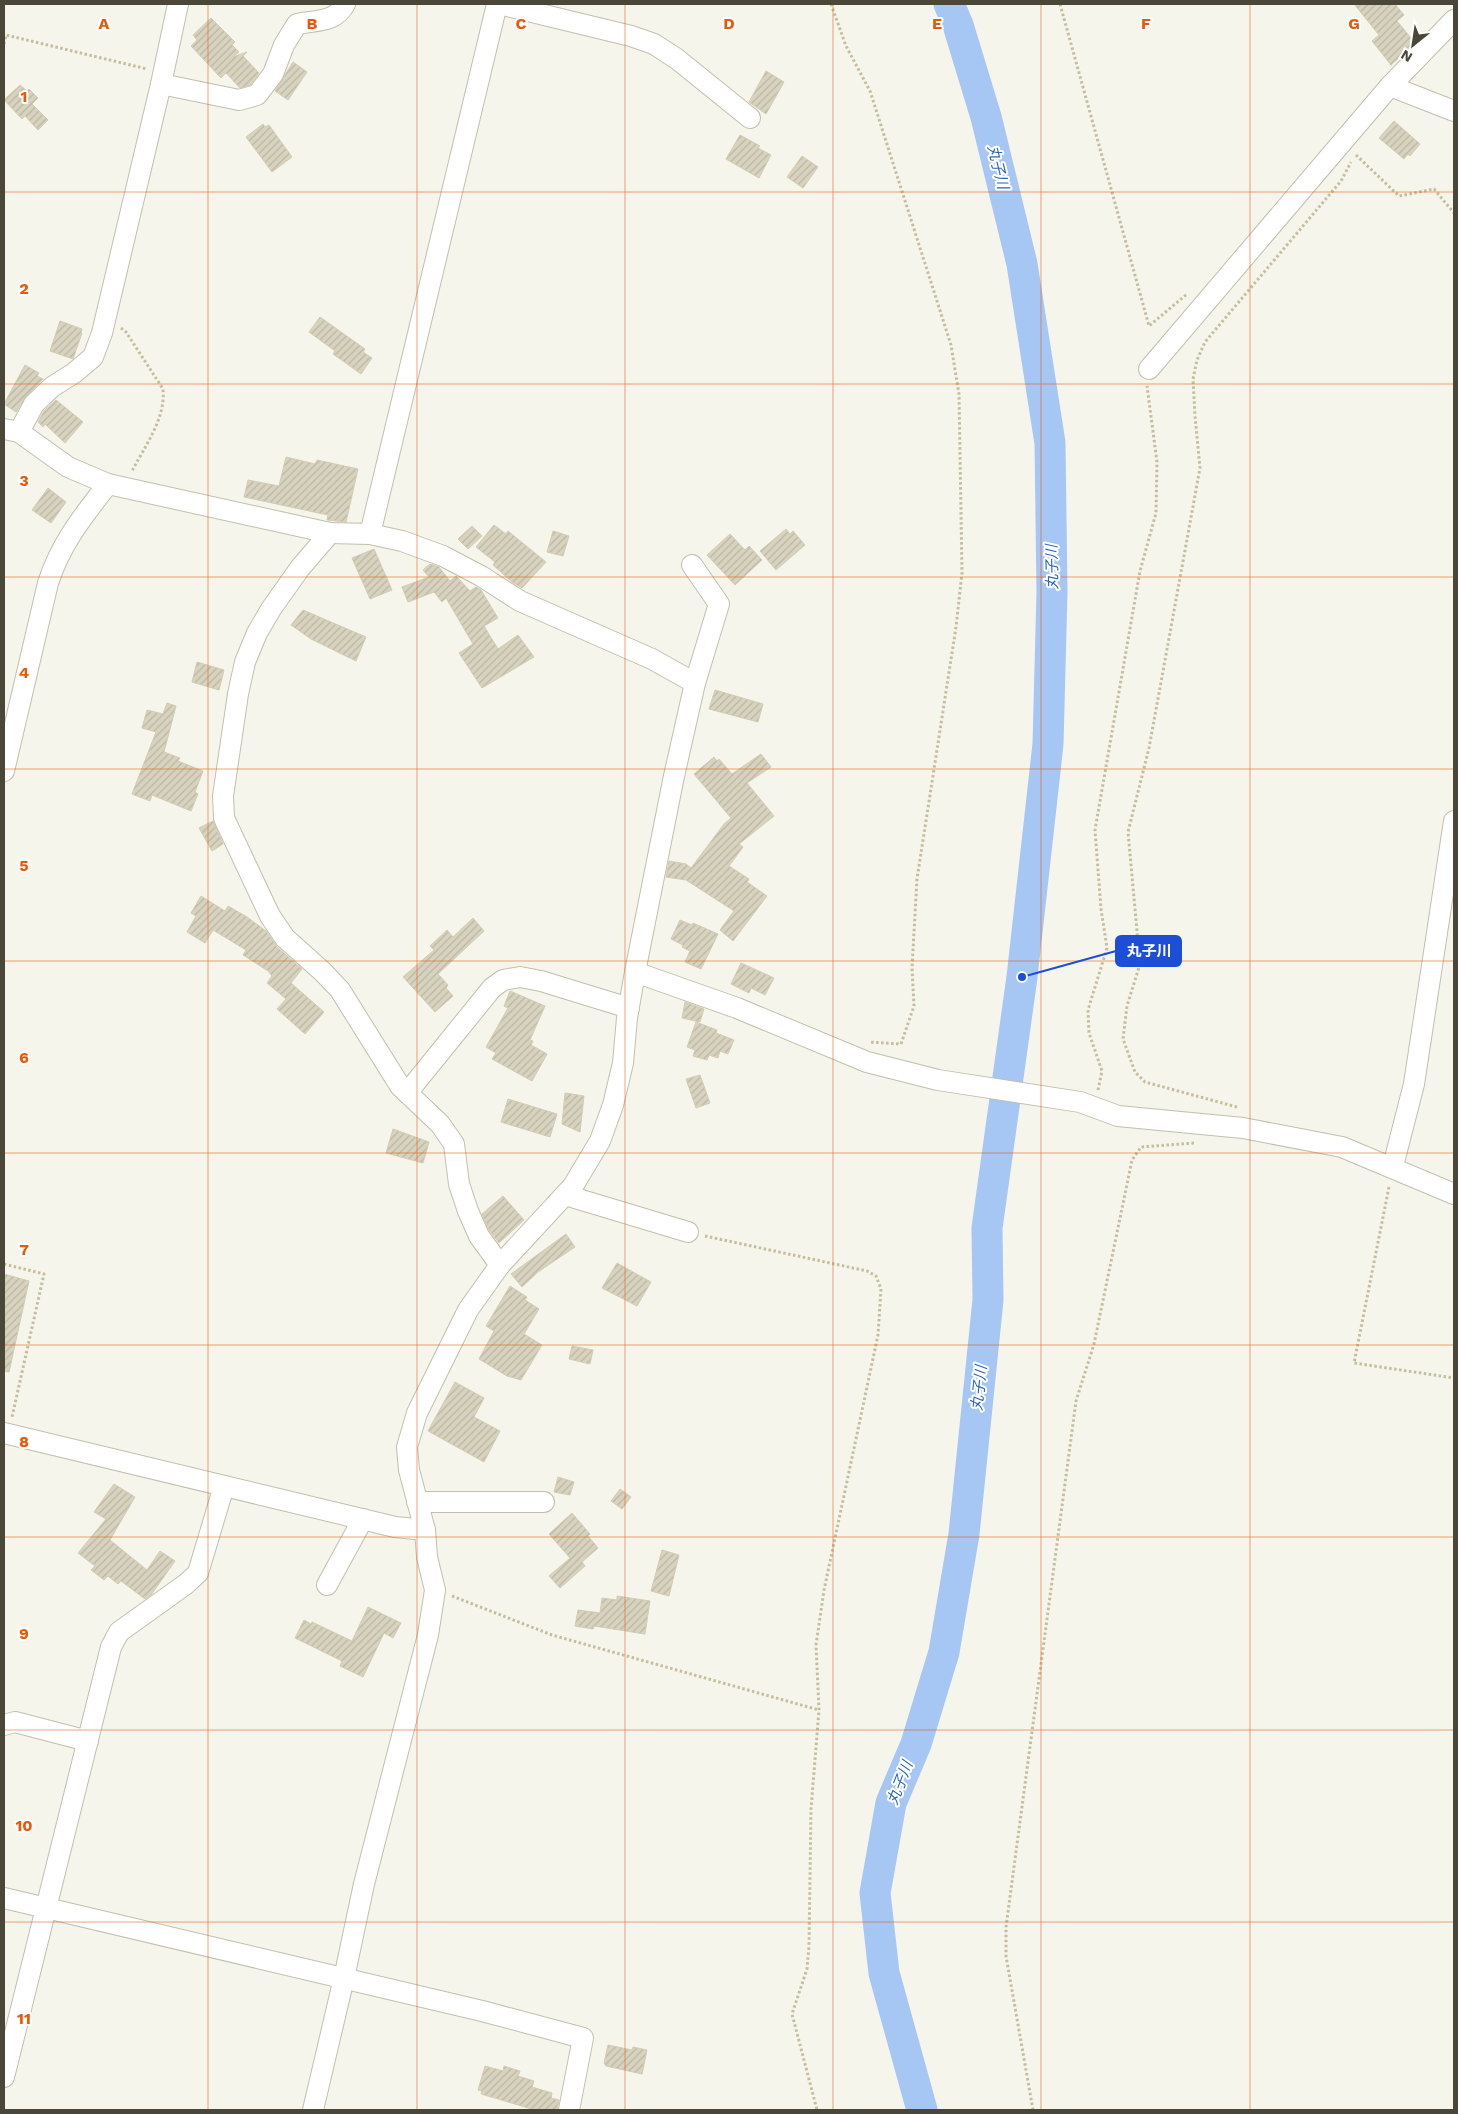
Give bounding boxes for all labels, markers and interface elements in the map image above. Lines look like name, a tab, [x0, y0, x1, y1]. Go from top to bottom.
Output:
text: A	[99, 14, 110, 33]
text: B	[307, 14, 318, 33]
text: C	[516, 14, 527, 33]
text: D	[723, 14, 735, 33]
text: E	[932, 14, 942, 33]
text: F	[1141, 14, 1151, 33]
text: G	[1348, 14, 1360, 33]
north arrow	[1388, 20, 1438, 70]
text: N	[1398, 47, 1415, 66]
text: 1	[21, 87, 27, 106]
water label: 丸子川	[984, 143, 1013, 193]
text: 2	[19, 279, 29, 298]
text: 3	[19, 471, 29, 490]
water label: 丸子川	[1043, 542, 1061, 590]
text: 4	[19, 663, 29, 682]
text: 5	[19, 856, 29, 875]
callout: 丸子川	[1116, 936, 1181, 966]
text: 丸子川	[1126, 942, 1172, 960]
text: 6	[19, 1048, 29, 1067]
text: 7	[19, 1240, 29, 1259]
water label: 丸子川	[968, 1363, 991, 1411]
text: 8	[19, 1432, 29, 1451]
text: 9	[19, 1624, 29, 1643]
water label: 丸子川	[884, 1757, 917, 1807]
text: 10	[15, 1816, 33, 1835]
text: 11	[17, 2009, 31, 2028]

